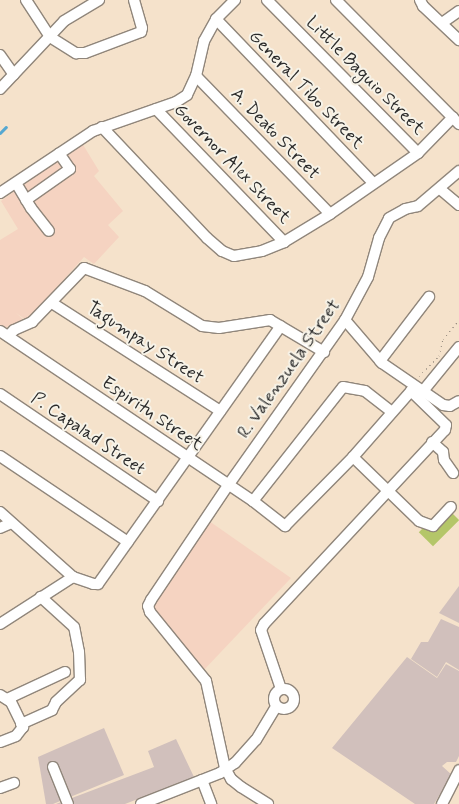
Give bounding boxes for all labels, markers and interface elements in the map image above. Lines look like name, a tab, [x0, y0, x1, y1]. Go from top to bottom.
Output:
street label: Little Baguio Street	[302, 13, 428, 139]
street label: General Tibo Street	[245, 27, 367, 153]
street label: A. Deato Street	[226, 84, 324, 184]
street label: Governor Alex Street	[169, 99, 295, 229]
street label: R. Valenzuela Street	[233, 296, 345, 442]
street label: Tagumpay Street	[83, 297, 207, 389]
street label: Espiritu Street	[97, 372, 207, 456]
street label: P. Capalad Street	[25, 387, 151, 481]

